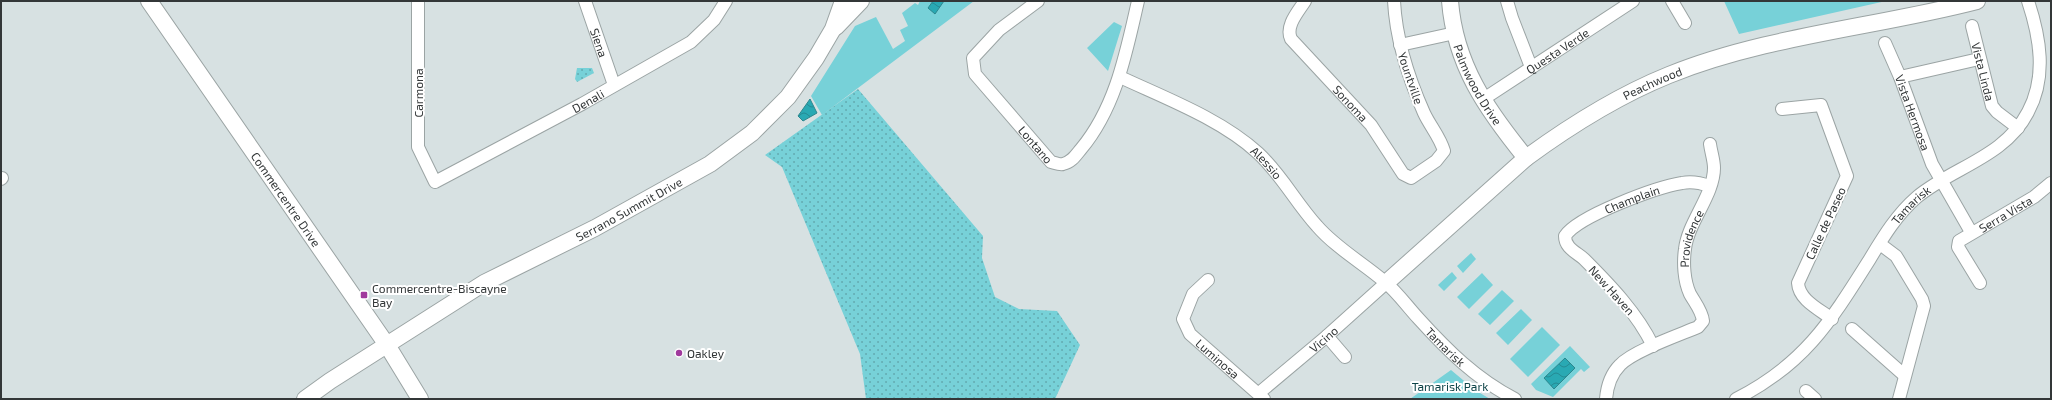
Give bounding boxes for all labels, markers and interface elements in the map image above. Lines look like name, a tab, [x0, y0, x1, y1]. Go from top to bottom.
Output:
street label: Questa Verde	[1523, 25, 1591, 77]
street label: Siena	[588, 26, 611, 59]
street label: Vista Linda	[1969, 41, 1997, 102]
street label: Palmwood Drive	[1451, 42, 1505, 127]
street label: Yountville	[1396, 50, 1426, 106]
street label: Peachwood	[1620, 64, 1684, 102]
street label: Carmona	[411, 68, 425, 118]
street label: Vista Hermosa	[1893, 73, 1933, 152]
street label: Sonoma	[1330, 82, 1371, 124]
street label: Denali	[569, 86, 606, 115]
street label: Lontano	[1016, 123, 1056, 166]
street label: Alessio	[1248, 143, 1285, 182]
street label: Commercentre Drive	[249, 149, 324, 249]
street label: Serrano Summit Drive	[573, 174, 684, 244]
street label: Champlain	[1602, 182, 1661, 216]
street label: Tamarisk	[1888, 182, 1933, 227]
street label: Calle de Paseo	[1802, 184, 1848, 262]
street label: Serra Vista	[1976, 193, 2034, 235]
street label: Providence	[1677, 207, 1706, 268]
street label: New Haven	[1586, 262, 1638, 318]
place label: Commercentre-Biscayne Bay	[372, 281, 507, 309]
marker: Commercentre-Biscayne Bay	[359, 290, 369, 300]
street label: Vicino	[1306, 323, 1341, 355]
street label: Tamarisk	[1423, 324, 1468, 369]
street label: Luminosa	[1193, 336, 1242, 381]
place label: Oakley	[687, 346, 725, 360]
marker: Oakley	[674, 348, 684, 358]
park label: Tamarisk Park	[1412, 379, 1488, 393]

